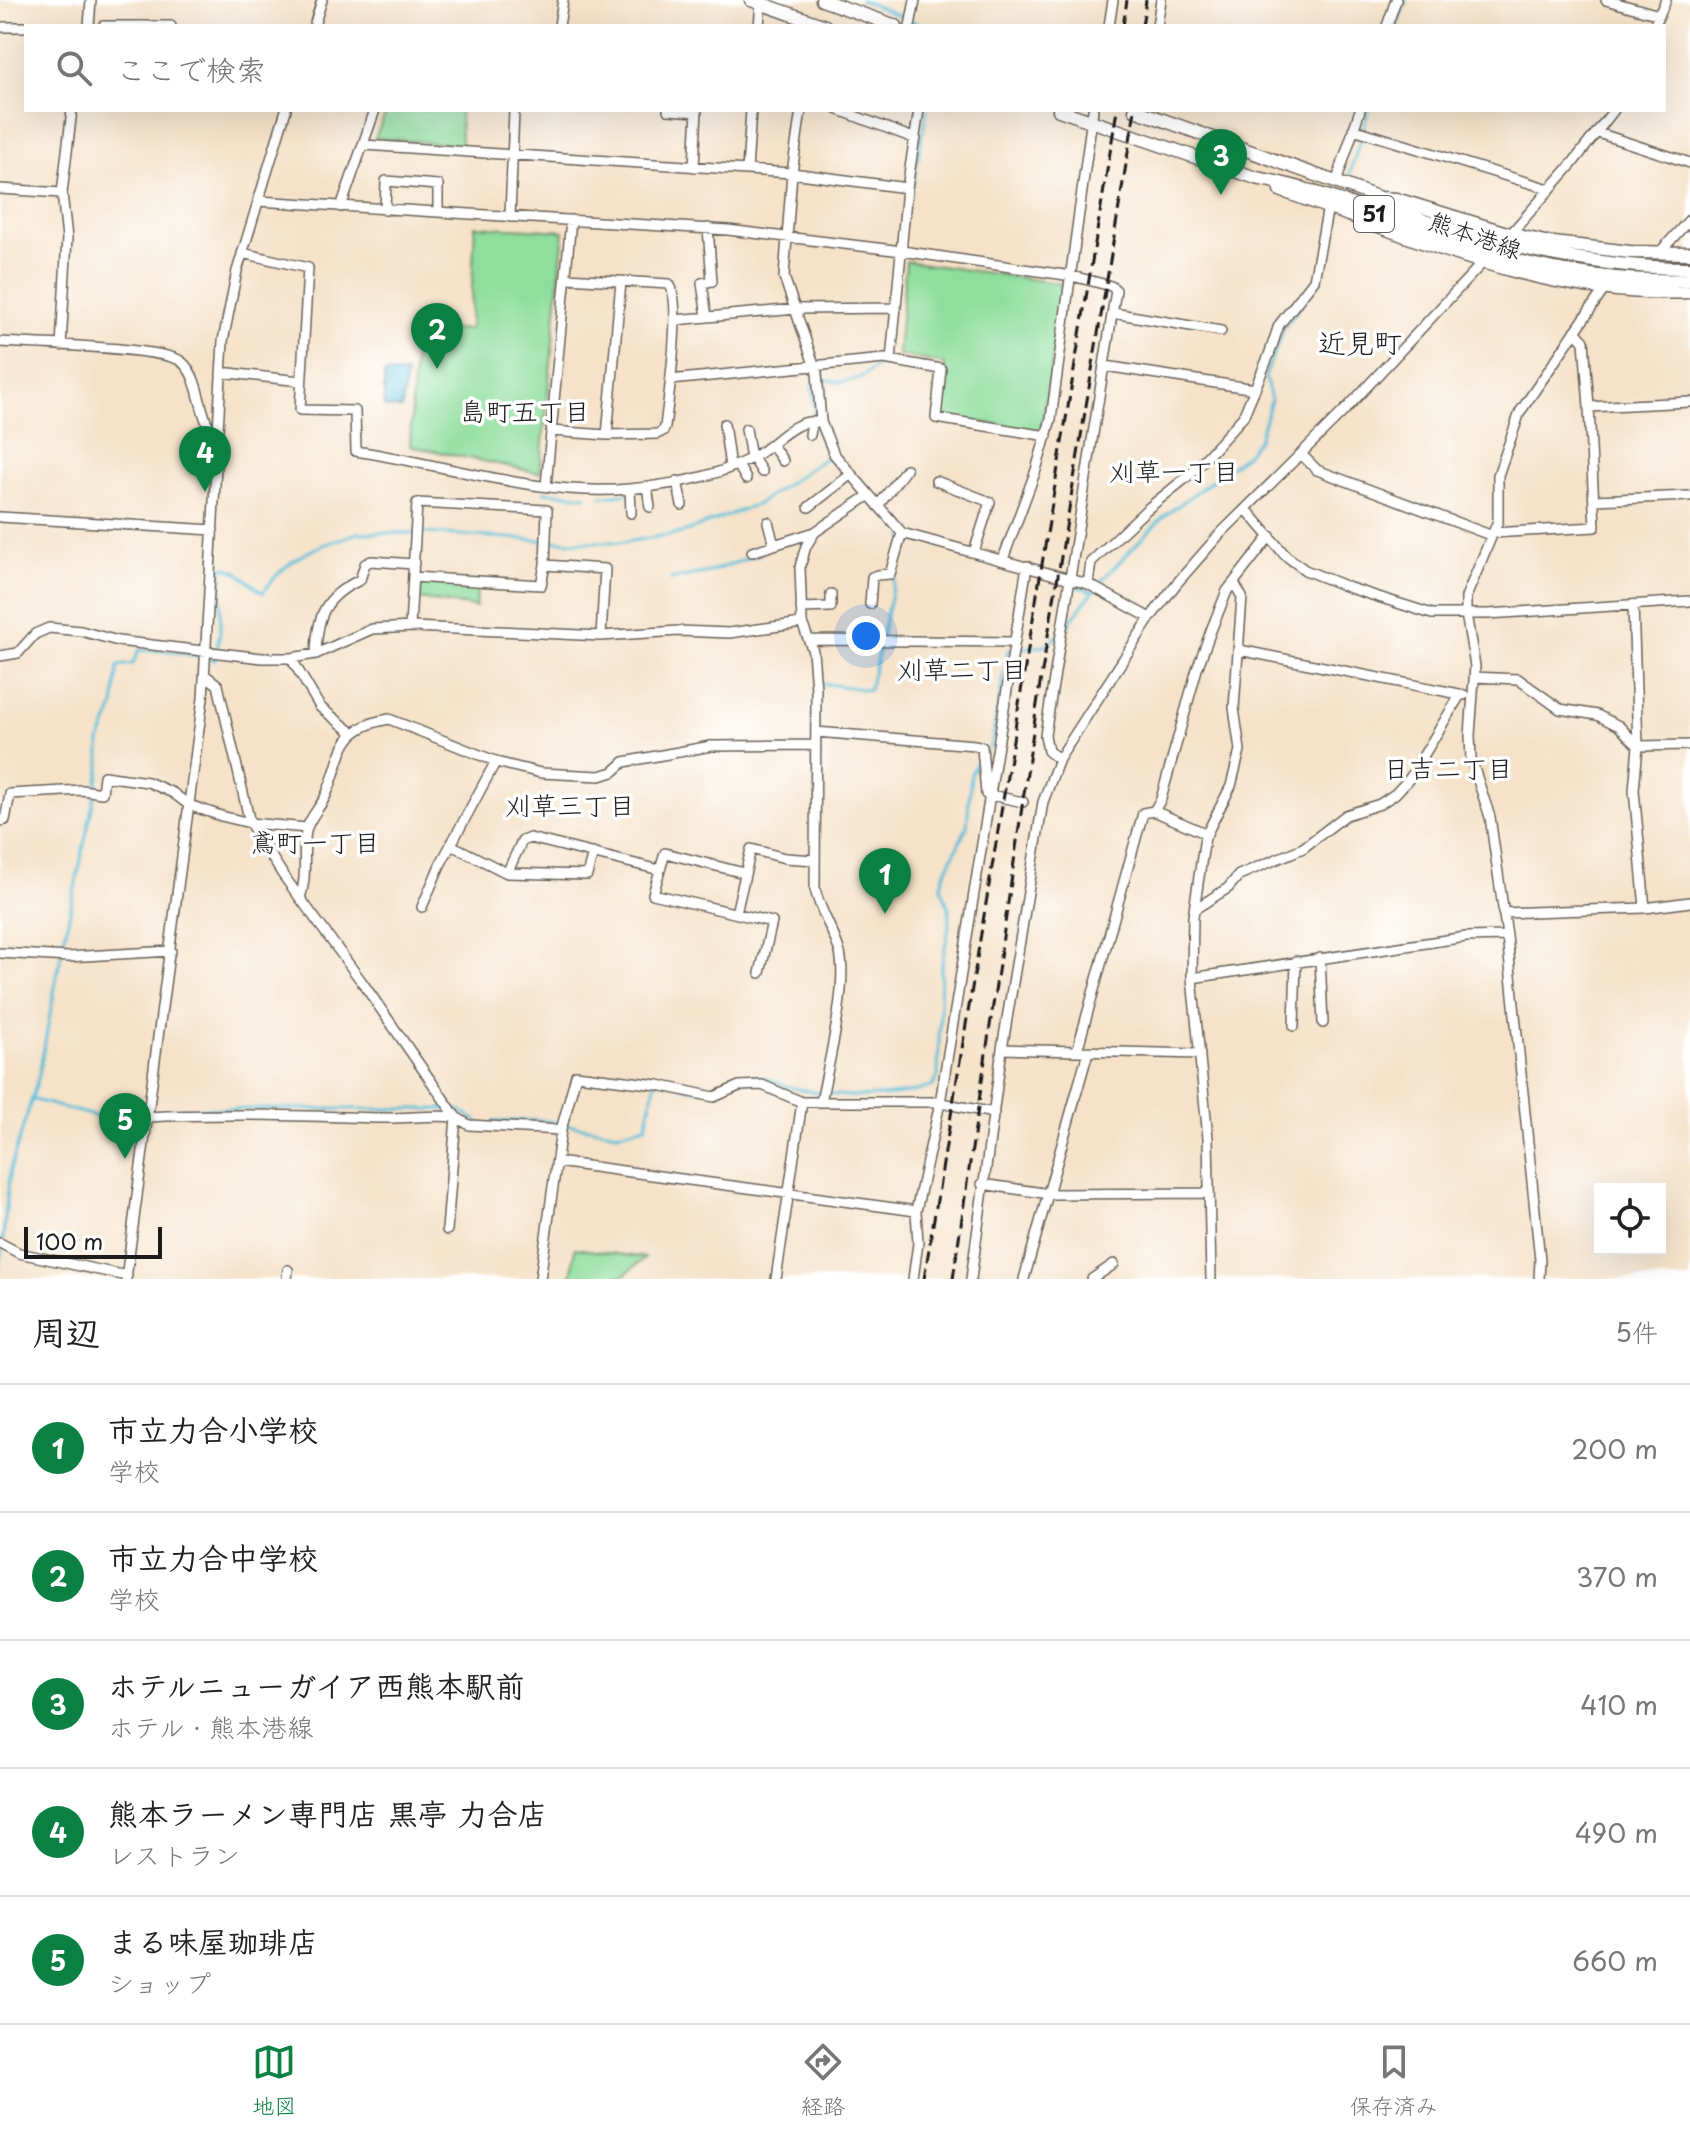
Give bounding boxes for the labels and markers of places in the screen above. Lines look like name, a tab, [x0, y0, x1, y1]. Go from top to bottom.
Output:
pin: 3	[1195, 129, 1247, 195]
pin: 2	[411, 303, 463, 369]
pin: 4	[179, 426, 231, 492]
pin: 1	[859, 848, 911, 914]
pin: 5	[99, 1093, 151, 1159]

